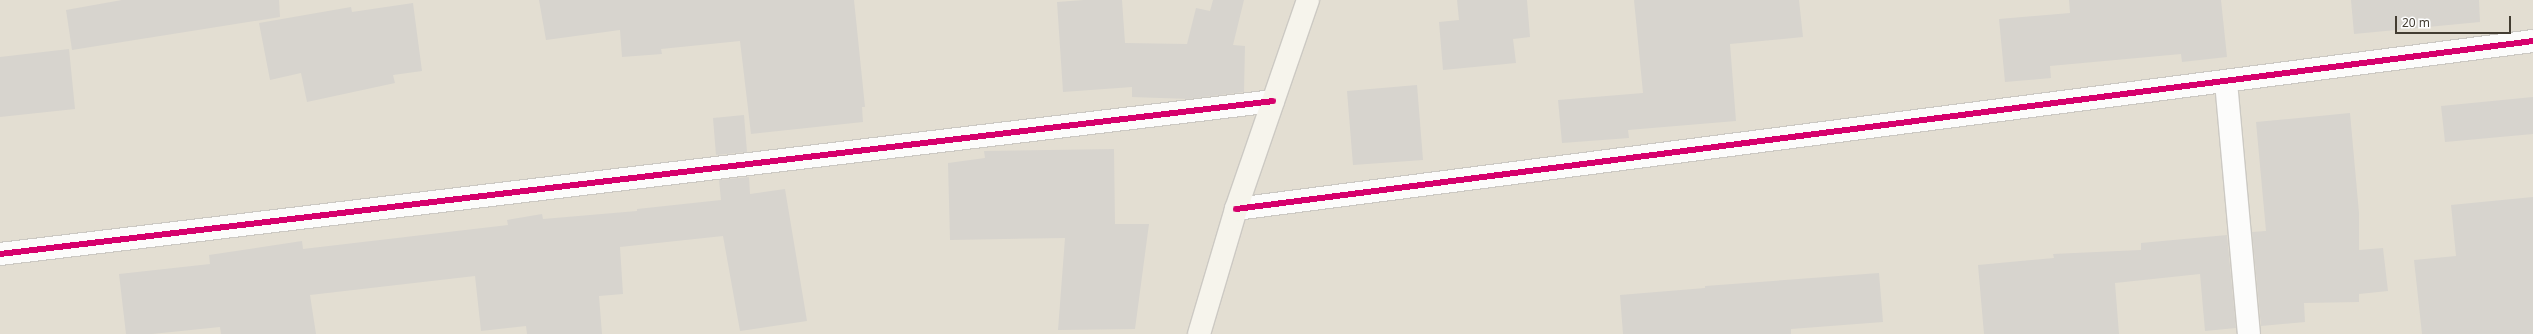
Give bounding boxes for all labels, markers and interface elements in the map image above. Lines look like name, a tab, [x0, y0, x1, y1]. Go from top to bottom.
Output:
scale bar	[2397, 8, 2513, 34]
text: 20 m	[2402, 14, 2430, 31]

